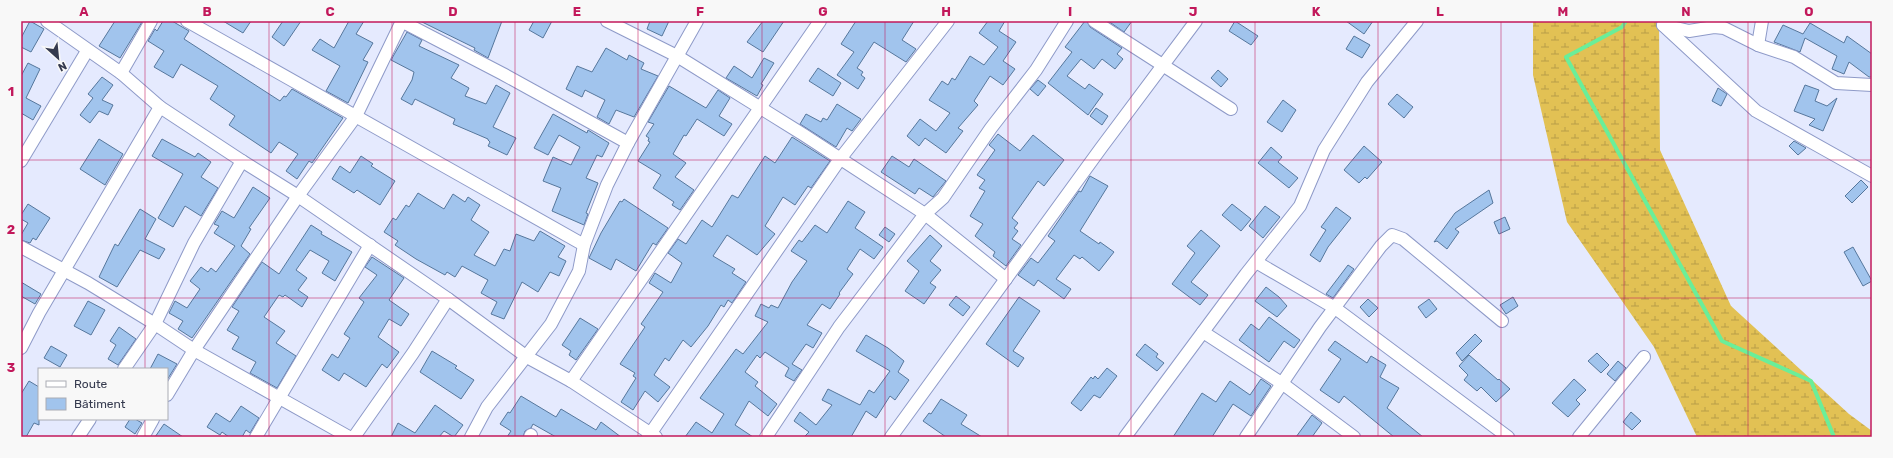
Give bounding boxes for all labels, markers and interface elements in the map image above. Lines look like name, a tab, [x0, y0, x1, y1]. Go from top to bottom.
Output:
text: A	[79, 4, 89, 19]
text: B	[202, 4, 212, 19]
text: C	[325, 4, 335, 19]
text: D	[448, 4, 458, 19]
text: E	[573, 4, 581, 19]
text: F	[696, 4, 704, 19]
text: G	[818, 4, 828, 19]
text: H	[941, 4, 951, 19]
text: I	[1068, 4, 1072, 19]
text: J	[1189, 4, 1197, 19]
text: K	[1312, 4, 1321, 19]
text: L	[1436, 4, 1444, 19]
text: M	[1558, 4, 1568, 19]
text: N	[1681, 4, 1691, 19]
text: O	[1804, 4, 1814, 19]
north arrow	[38, 38, 78, 78]
text: N	[56, 59, 69, 74]
text: 1	[8, 84, 14, 99]
text: 2	[7, 222, 15, 237]
text: 3	[7, 360, 16, 375]
legend	[38, 368, 168, 420]
text: Route	[74, 377, 108, 391]
text: Bâtiment	[74, 397, 126, 411]

